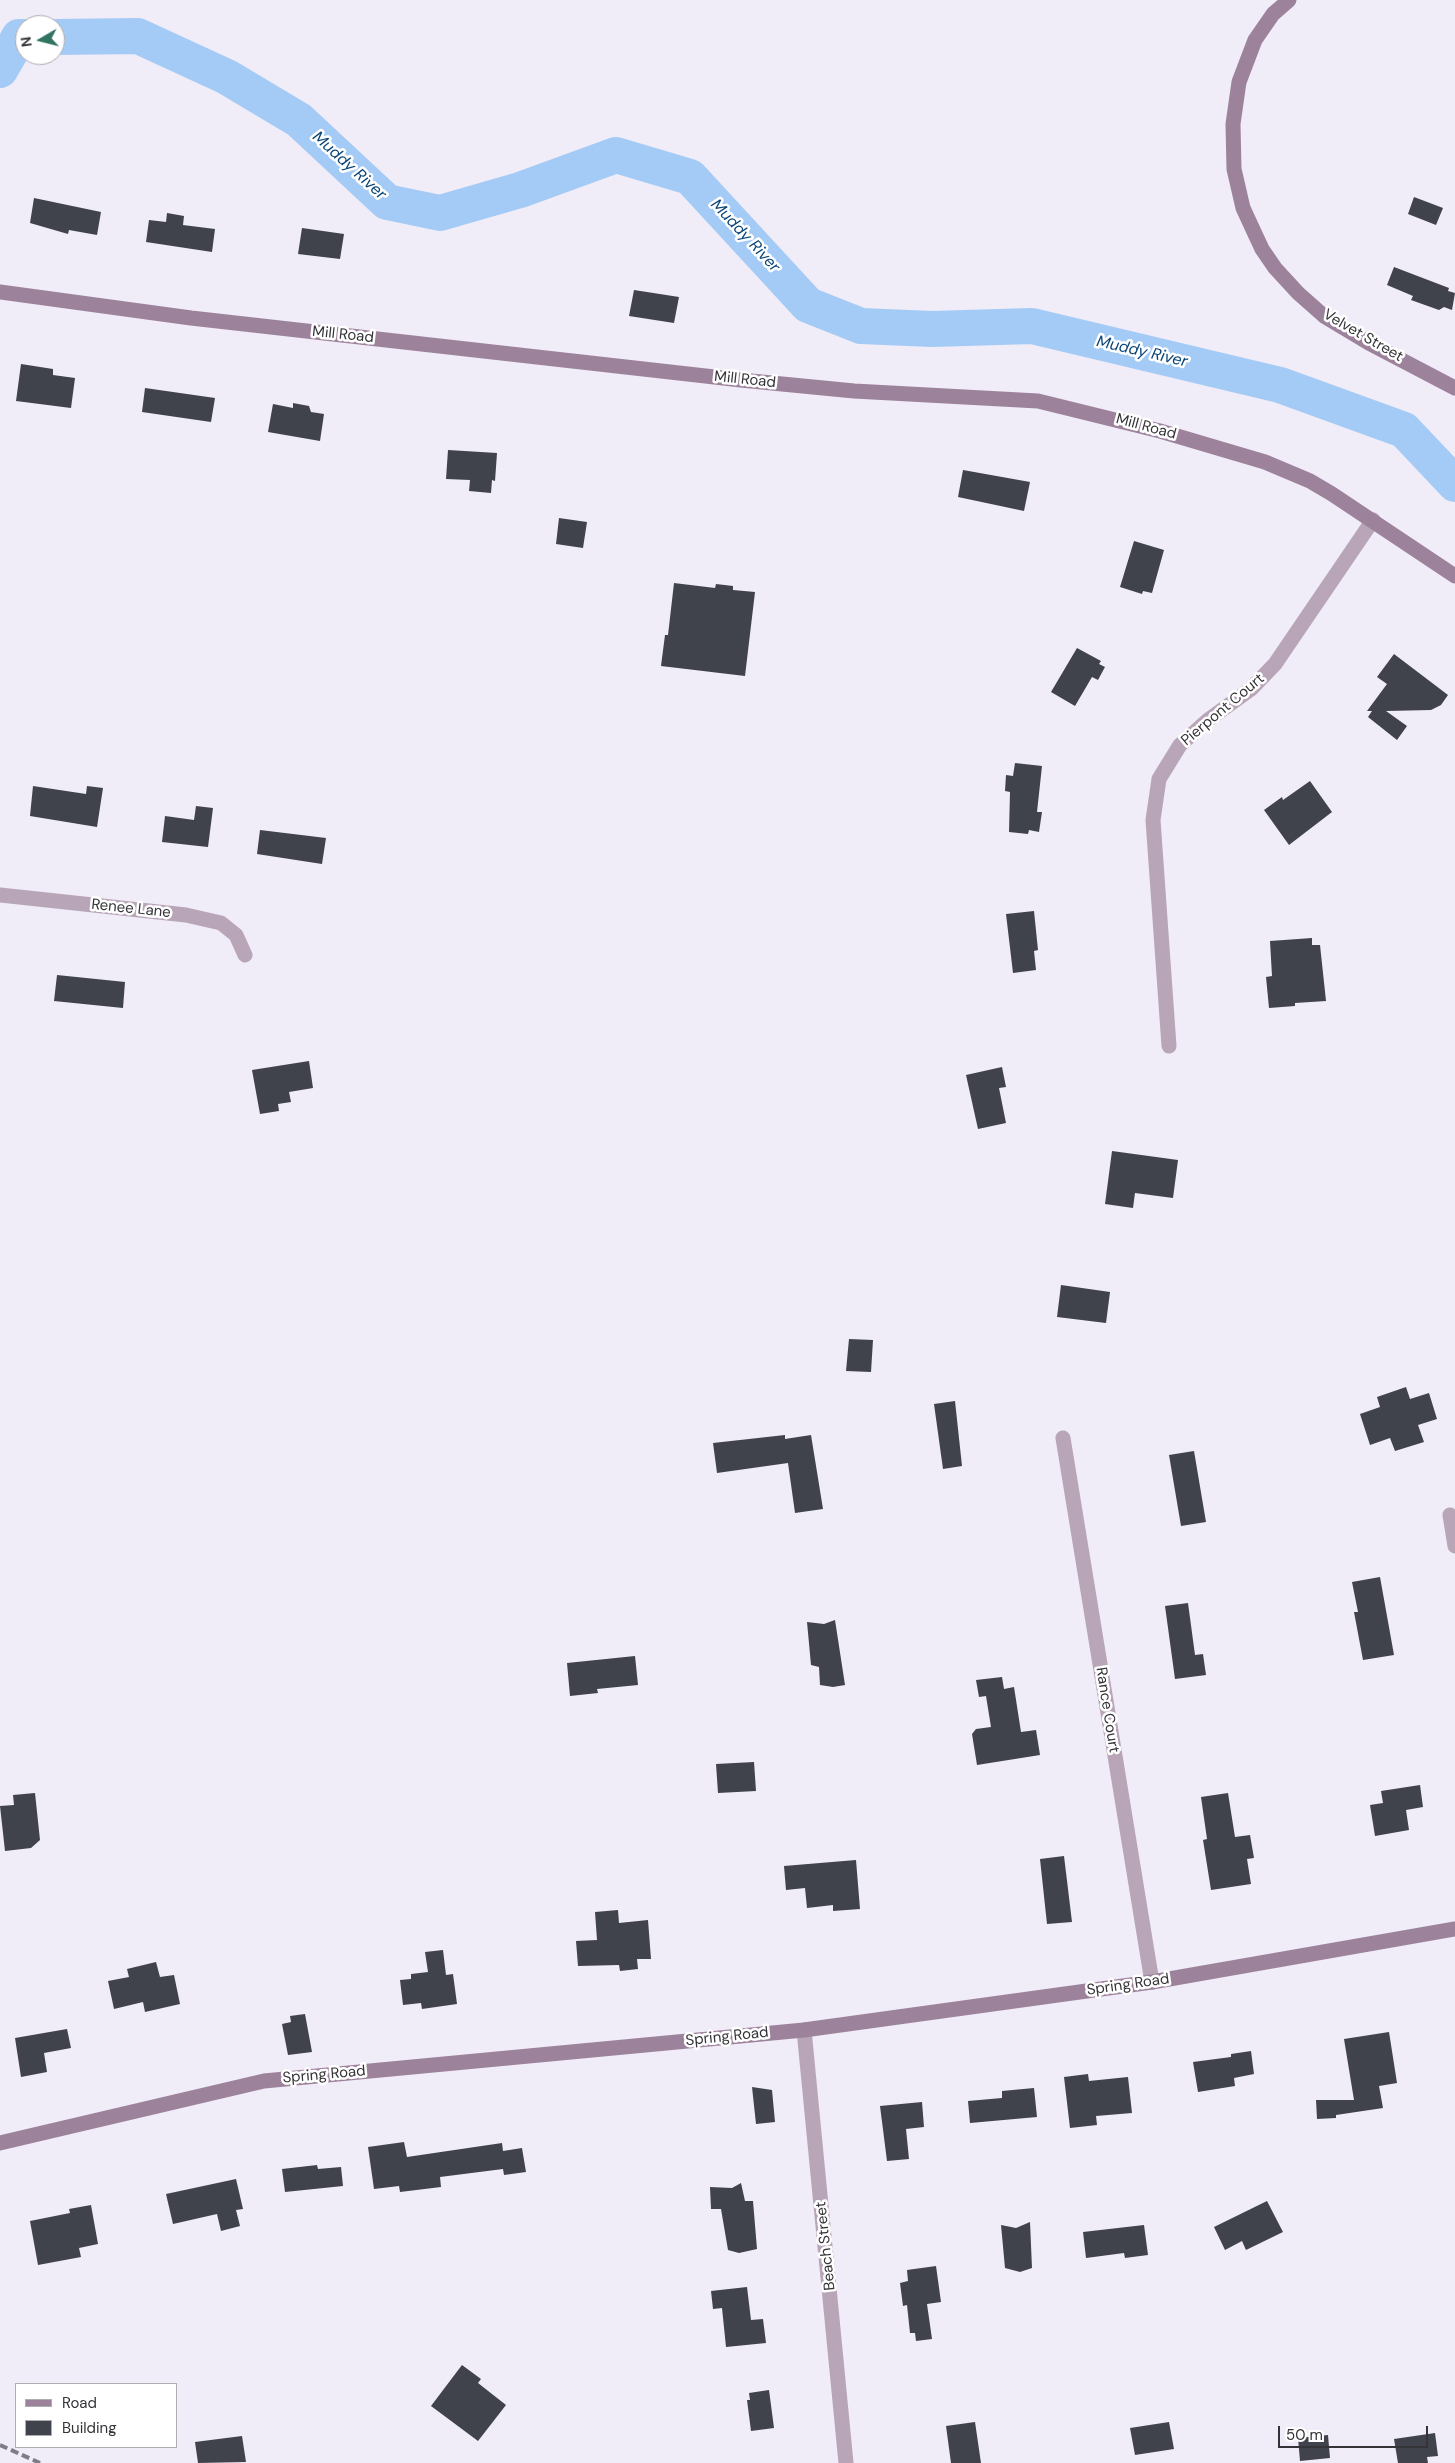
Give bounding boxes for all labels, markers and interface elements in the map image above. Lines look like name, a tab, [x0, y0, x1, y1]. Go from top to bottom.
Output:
north arrow	[15, 15, 65, 65]
text: N	[17, 36, 36, 48]
water label: Muddy River	[308, 128, 390, 204]
water label: Muddy River	[706, 196, 784, 276]
street label: Velvet Street	[1320, 306, 1406, 366]
street label: Mill Road	[311, 323, 375, 347]
water label: Muddy River	[1095, 332, 1189, 372]
street label: Mill Road	[713, 368, 777, 392]
street label: Mill Road	[1114, 410, 1178, 444]
street label: Pierpont Court	[1178, 670, 1268, 750]
street label: Renee Lane	[90, 896, 172, 922]
street label: Rance Court	[1091, 1666, 1123, 1754]
street label: Spring Road	[1086, 1970, 1170, 2000]
street label: Spring Road	[685, 2024, 769, 2050]
street label: Spring Road	[282, 2062, 366, 2088]
street label: Beach Street	[812, 2201, 840, 2291]
legend	[15, 2383, 178, 2448]
text: Road	[62, 2393, 97, 2413]
scale bar	[1280, 2416, 1430, 2448]
text: Building	[62, 2418, 117, 2438]
text: 50 m	[1286, 2425, 1323, 2445]

